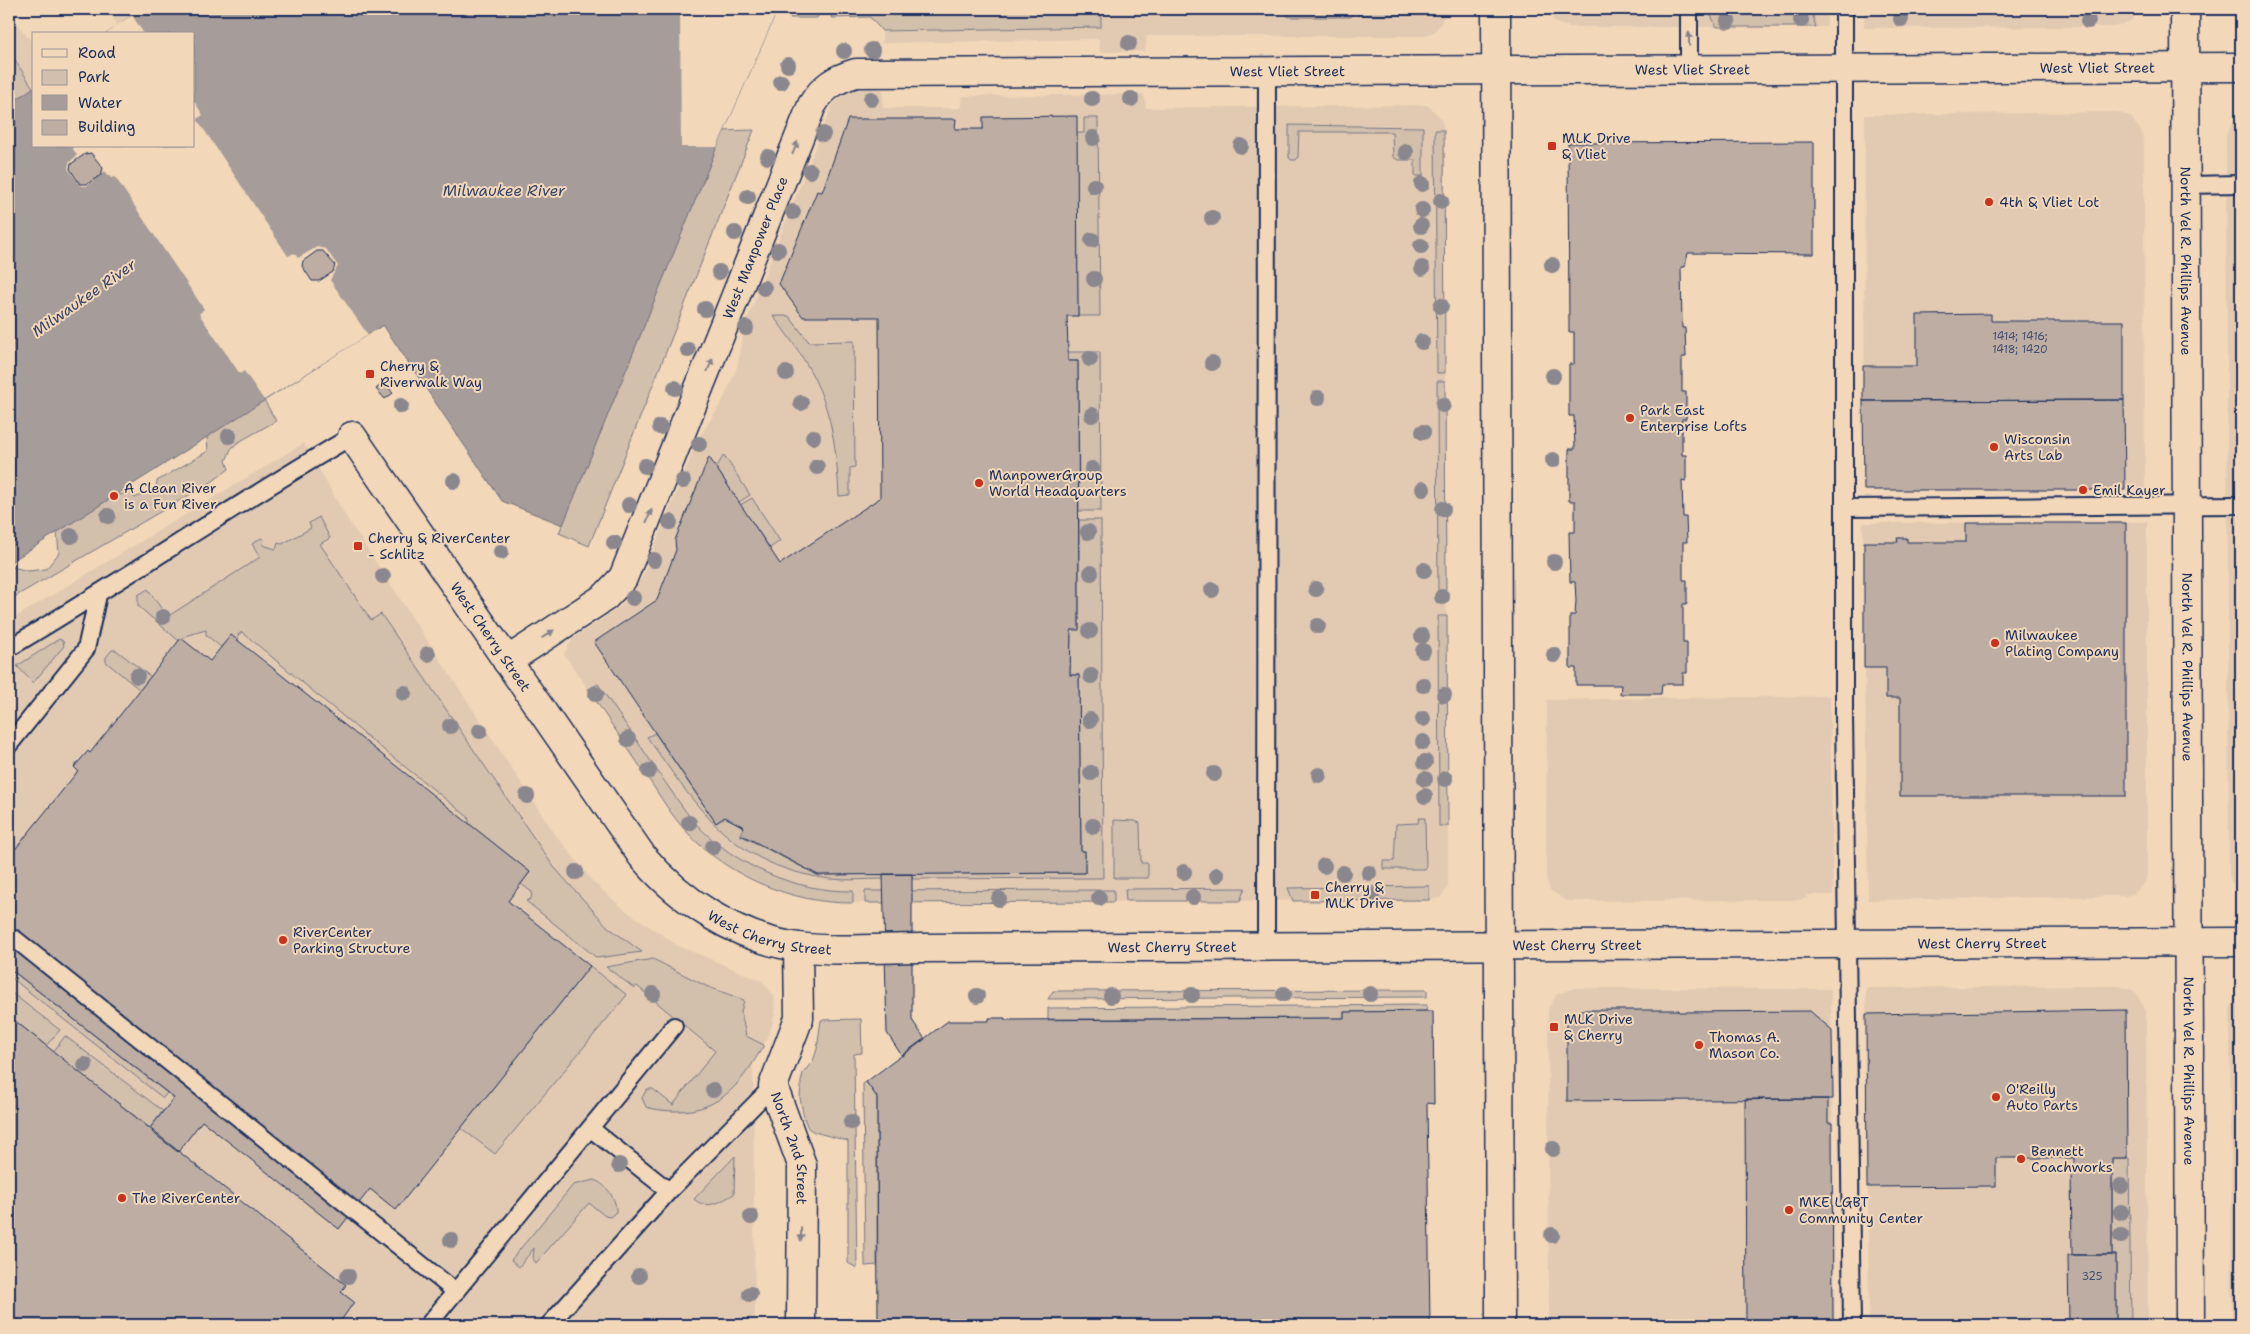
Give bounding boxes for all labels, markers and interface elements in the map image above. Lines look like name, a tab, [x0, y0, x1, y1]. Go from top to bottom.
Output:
one-way arrow	[1685, 31, 1693, 47]
legend	[32, 32, 195, 148]
text: Road	[78, 43, 116, 63]
street label: West Vliet Street	[2040, 58, 2155, 77]
street label: West Vliet Street	[1635, 60, 1750, 79]
street label: West Vliet Street	[1230, 62, 1345, 80]
text: Park	[78, 67, 110, 87]
text: Water	[78, 93, 122, 113]
text: Building	[78, 117, 135, 137]
place label: MLK Drive & Vliet	[1562, 129, 1631, 163]
marker: MLK Drive & Vliet	[1546, 140, 1558, 152]
one-way arrow	[792, 141, 799, 156]
street label: North Vel R. Phillips Avenue	[2177, 167, 2195, 356]
street label: West Manpower Place	[718, 174, 792, 322]
water label: Milwaukee River	[443, 181, 566, 201]
place label: 4th & Vliet Lot	[1999, 193, 2099, 211]
marker: 4th & Vliet Lot	[1983, 196, 1995, 208]
water label: Milwaukee River	[28, 254, 141, 341]
house number: 1414; 1416; 1418; 1420	[1992, 329, 2048, 357]
place label: Cherry & Riverwalk Way	[380, 357, 482, 391]
one-way arrow	[706, 357, 714, 372]
marker: Cherry & Riverwalk Way	[364, 368, 376, 380]
place label: Park East Enterprise Lofts	[1640, 401, 1747, 435]
marker: Park East Enterprise Lofts	[1624, 412, 1636, 424]
place label: Wisconsin Arts Lab	[2004, 430, 2071, 464]
marker: Wisconsin Arts Lab	[1988, 441, 2000, 453]
place label: ManpowerGroup World Headquarters	[989, 466, 1127, 500]
marker: ManpowerGroup World Headquarters	[973, 477, 985, 489]
place label: A Clean River is a Fun River	[124, 479, 217, 513]
place label: Emil Kayer	[2093, 481, 2166, 499]
marker: Emil Kayer	[2077, 484, 2089, 496]
marker: A Clean River is a Fun River	[108, 490, 120, 502]
one-way arrow	[646, 508, 654, 523]
place label: Cherry & RiverCenter - Schlitz	[368, 529, 511, 563]
marker: Cherry & RiverCenter - Schlitz	[352, 540, 364, 552]
street label: North Vel R. Phillips Avenue	[2178, 573, 2197, 762]
street label: West Cherry Street	[446, 578, 535, 695]
place label: Milwaukee Plating Company	[2005, 626, 2119, 660]
one-way arrow	[541, 629, 554, 639]
marker: Milwaukee Plating Company	[1989, 637, 2001, 649]
place label: Cherry & MLK Drive	[1325, 878, 1394, 912]
marker: Cherry & MLK Drive	[1309, 889, 1321, 901]
street label: West Cherry Street	[705, 906, 832, 958]
place label: RiverCenter Parking Structure	[293, 923, 410, 957]
marker: RiverCenter Parking Structure	[277, 934, 289, 946]
street label: West Cherry Street	[1917, 934, 2047, 952]
street label: West Cherry Street	[1512, 936, 1642, 954]
street label: West Cherry Street	[1107, 938, 1237, 956]
street label: North Vel R. Phillips Avenue	[2180, 977, 2198, 1166]
place label: MLK Drive & Cherry	[1564, 1010, 1633, 1044]
marker: MLK Drive & Cherry	[1548, 1021, 1560, 1033]
place label: Thomas A. Mason Co.	[1709, 1028, 1780, 1062]
marker: Thomas A. Mason Co.	[1693, 1039, 1705, 1051]
place label: O'Reilly Auto Parts	[2006, 1080, 2078, 1114]
street label: North 2nd Street	[767, 1089, 811, 1205]
marker: O'Reilly Auto Parts	[1990, 1091, 2002, 1103]
place label: Bennett Coachworks	[2031, 1142, 2113, 1176]
marker: Bennett Coachworks	[2015, 1153, 2027, 1165]
place label: The RiverCenter	[132, 1189, 241, 1207]
marker: The RiverCenter	[116, 1192, 128, 1204]
place label: MKE LGBT Community Center	[1799, 1193, 1924, 1227]
marker: MKE LGBT Community Center	[1783, 1204, 1795, 1216]
one-way arrow	[797, 1227, 805, 1243]
house number: 325	[2081, 1269, 2103, 1284]

